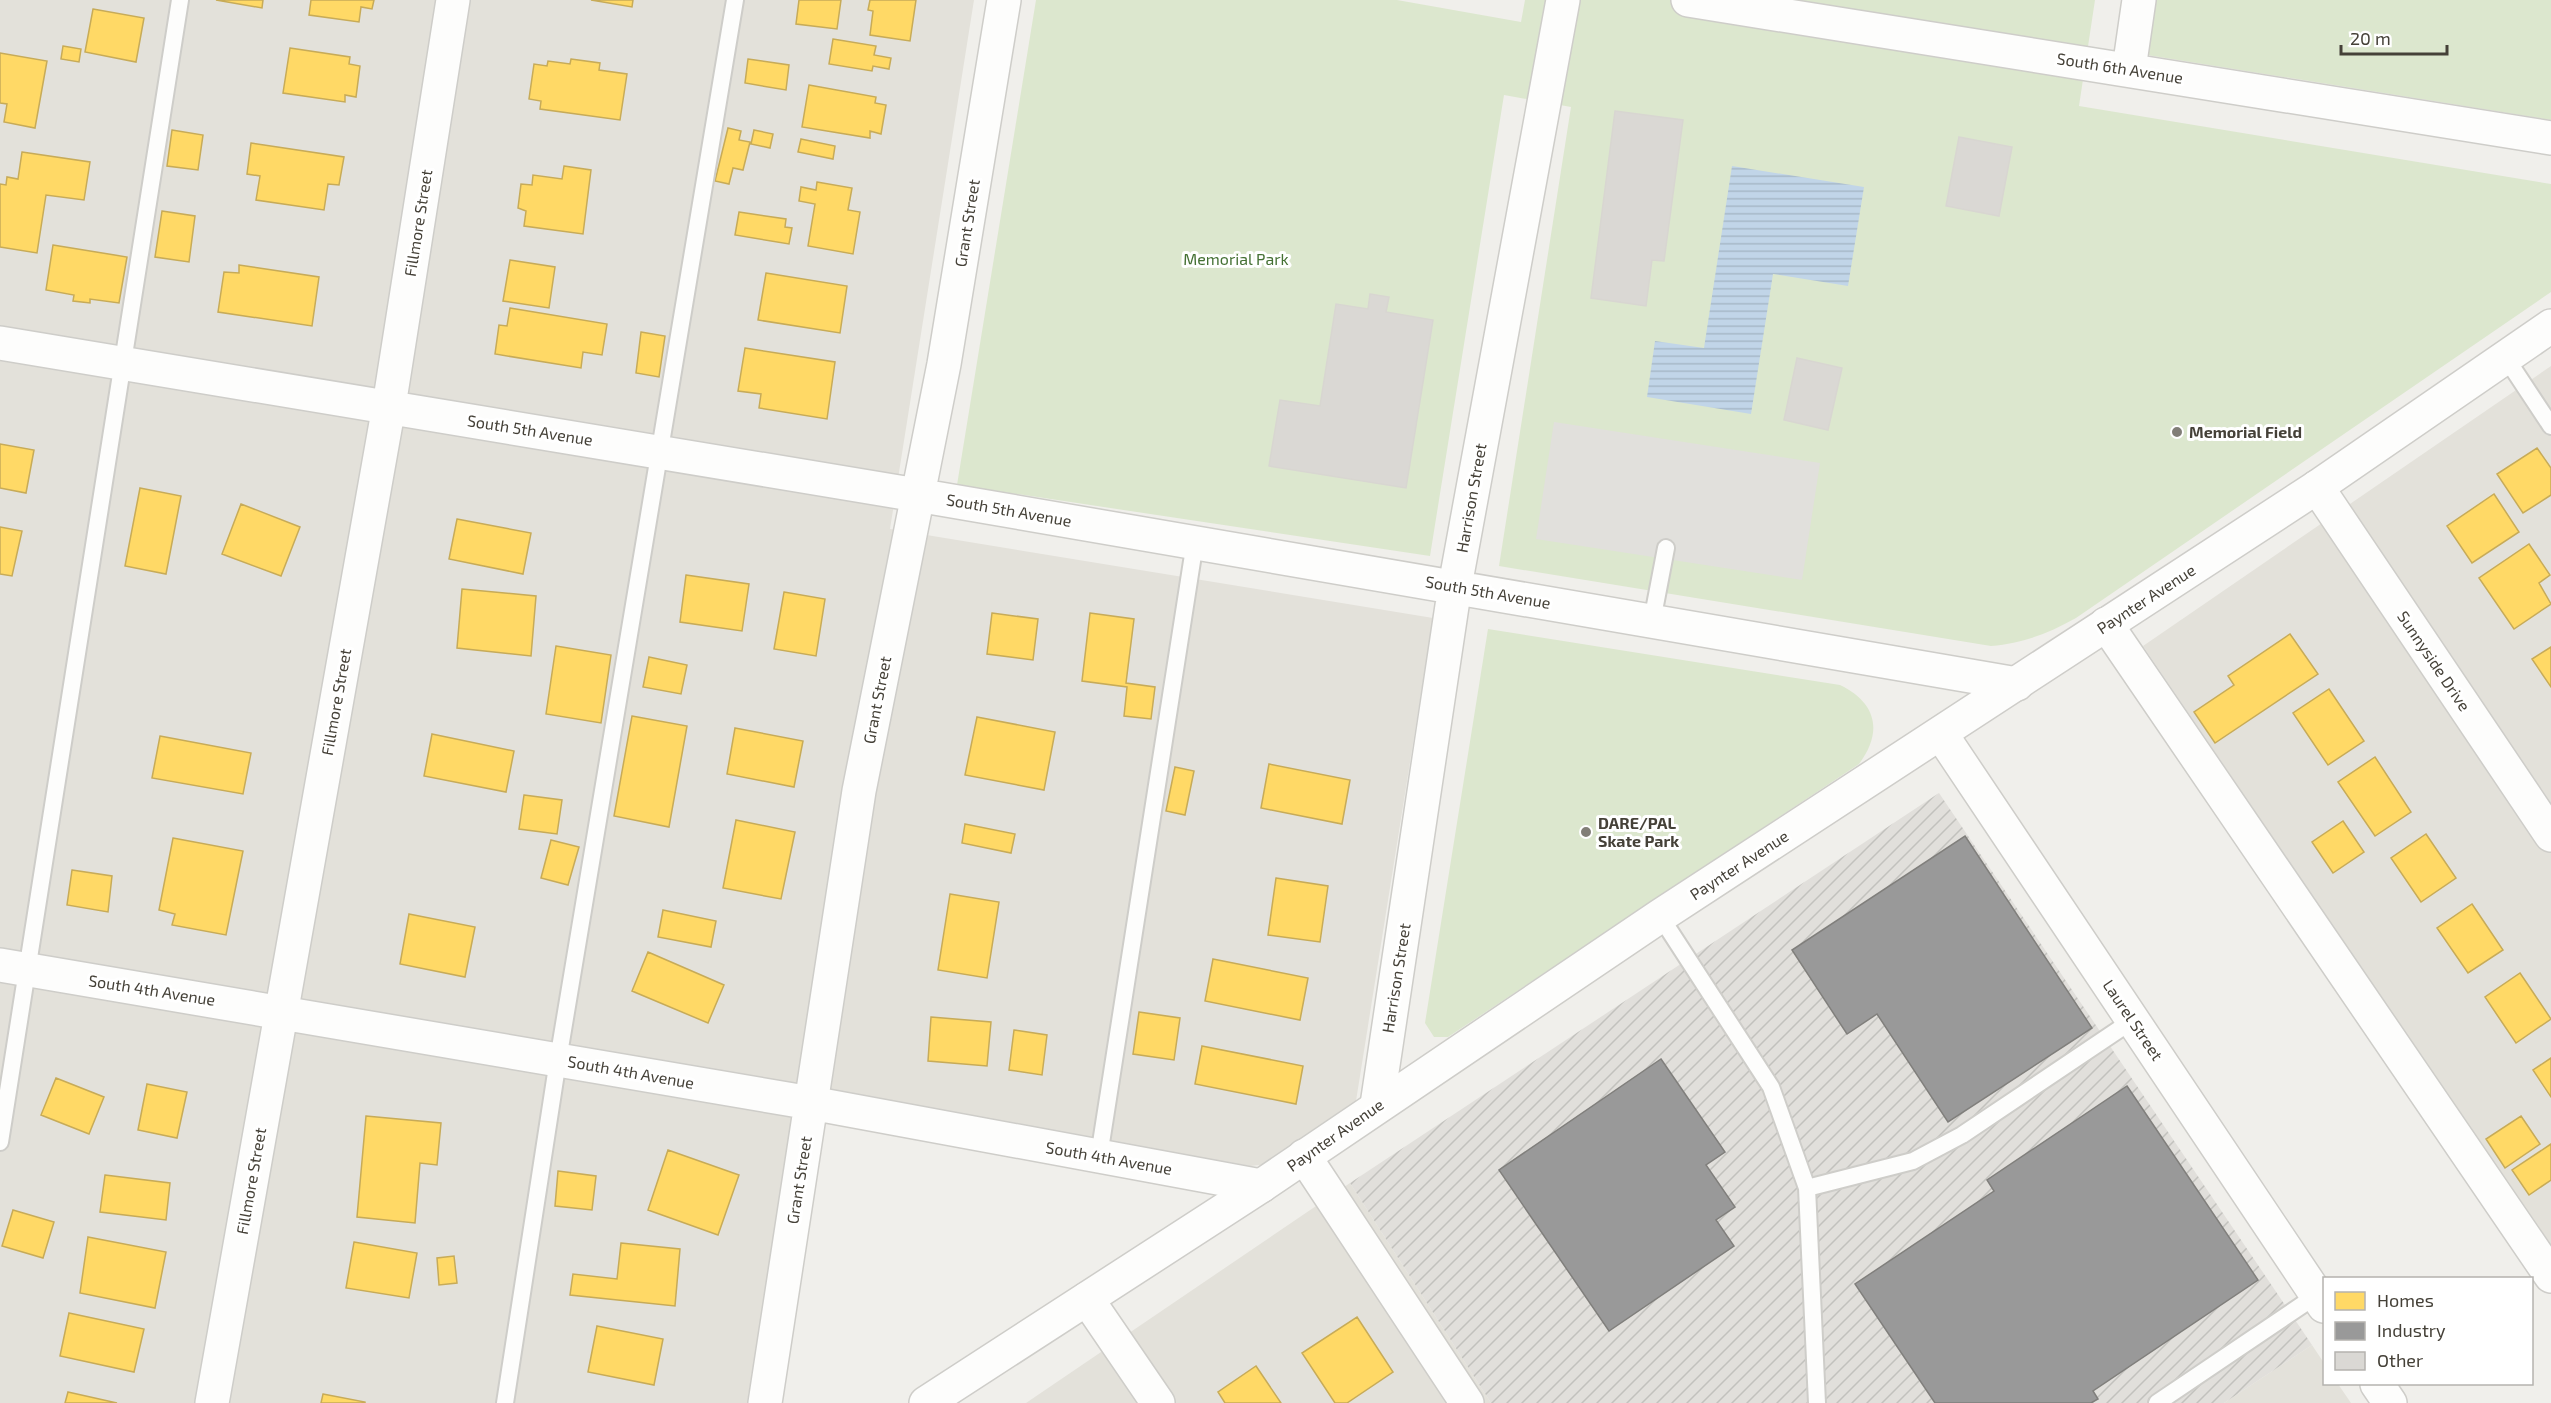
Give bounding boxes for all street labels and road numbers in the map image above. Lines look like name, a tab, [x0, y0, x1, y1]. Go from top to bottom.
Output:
street label: South 6th Avenue	[2056, 48, 2185, 87]
street label: Fillmore Street	[400, 168, 435, 278]
street label: Grant Street	[950, 178, 983, 268]
street label: South 5th Avenue	[466, 410, 594, 449]
street label: Harrison Street	[1452, 442, 1489, 554]
street label: South 5th Avenue	[945, 489, 1073, 530]
street label: Paynter Avenue	[2093, 560, 2198, 637]
street label: South 5th Avenue	[1424, 571, 1552, 612]
street label: Sunnyside Drive	[2394, 607, 2475, 714]
street label: Fillmore Street	[317, 647, 354, 757]
street label: Grant Street	[859, 655, 894, 745]
street label: Paynter Avenue	[1686, 826, 1791, 903]
street label: Harrison Street	[1377, 922, 1414, 1034]
street label: South 4th Avenue	[87, 970, 217, 1009]
street label: Laurel Street	[2099, 976, 2167, 1064]
street label: South 4th Avenue	[566, 1051, 696, 1092]
street label: Paynter Avenue	[1283, 1094, 1387, 1175]
street label: Fillmore Street	[232, 1126, 269, 1236]
street label: Grant Street	[782, 1135, 815, 1225]
street label: South 4th Avenue	[1044, 1137, 1174, 1178]

